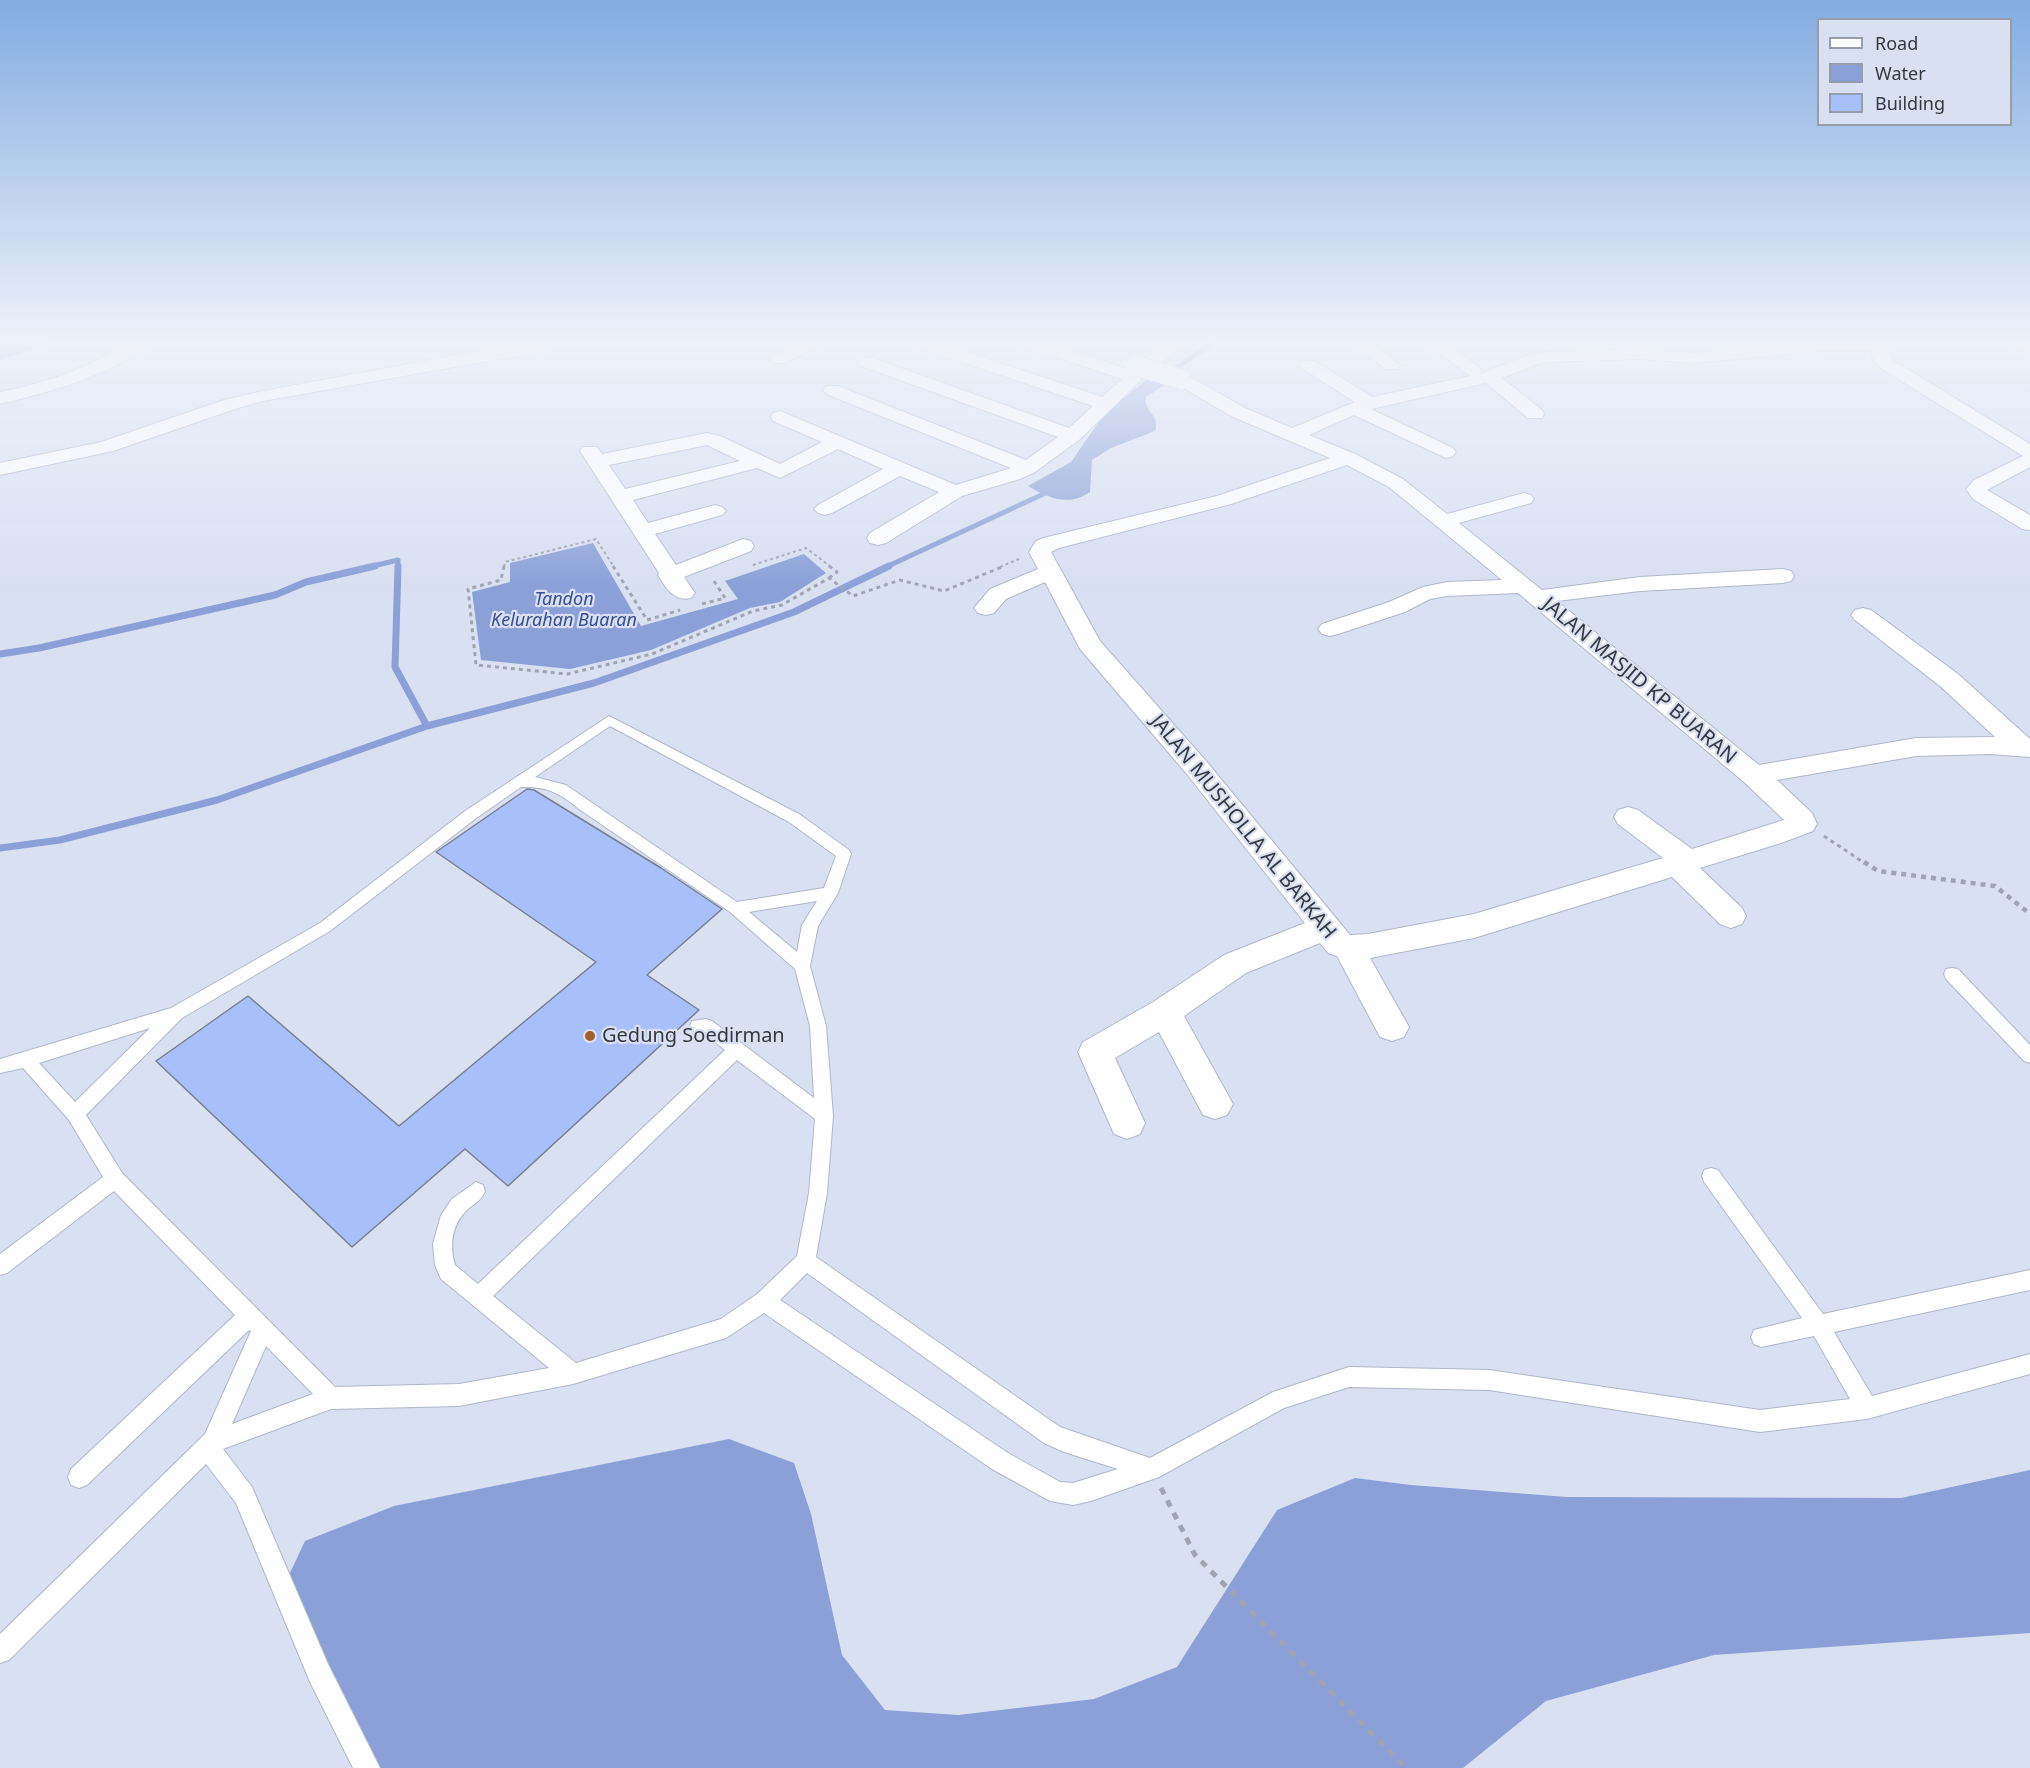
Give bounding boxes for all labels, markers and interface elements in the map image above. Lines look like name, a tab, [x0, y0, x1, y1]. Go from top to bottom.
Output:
legend	[1817, 18, 2012, 126]
text: Road	[1875, 31, 1918, 55]
text: Water	[1875, 61, 1926, 85]
text: Building	[1875, 91, 1945, 115]
water label: Tandon Kelurahan Buaran	[491, 589, 637, 632]
street label: JALAN MASJID KP BUARAN	[1537, 593, 1741, 769]
street label: JALAN MUSHOLLA AL BARKAH	[1145, 710, 1341, 944]
place label: Gedung Soedirman	[602, 1024, 785, 1048]
marker: Gedung Soedirman	[583, 1029, 597, 1043]

